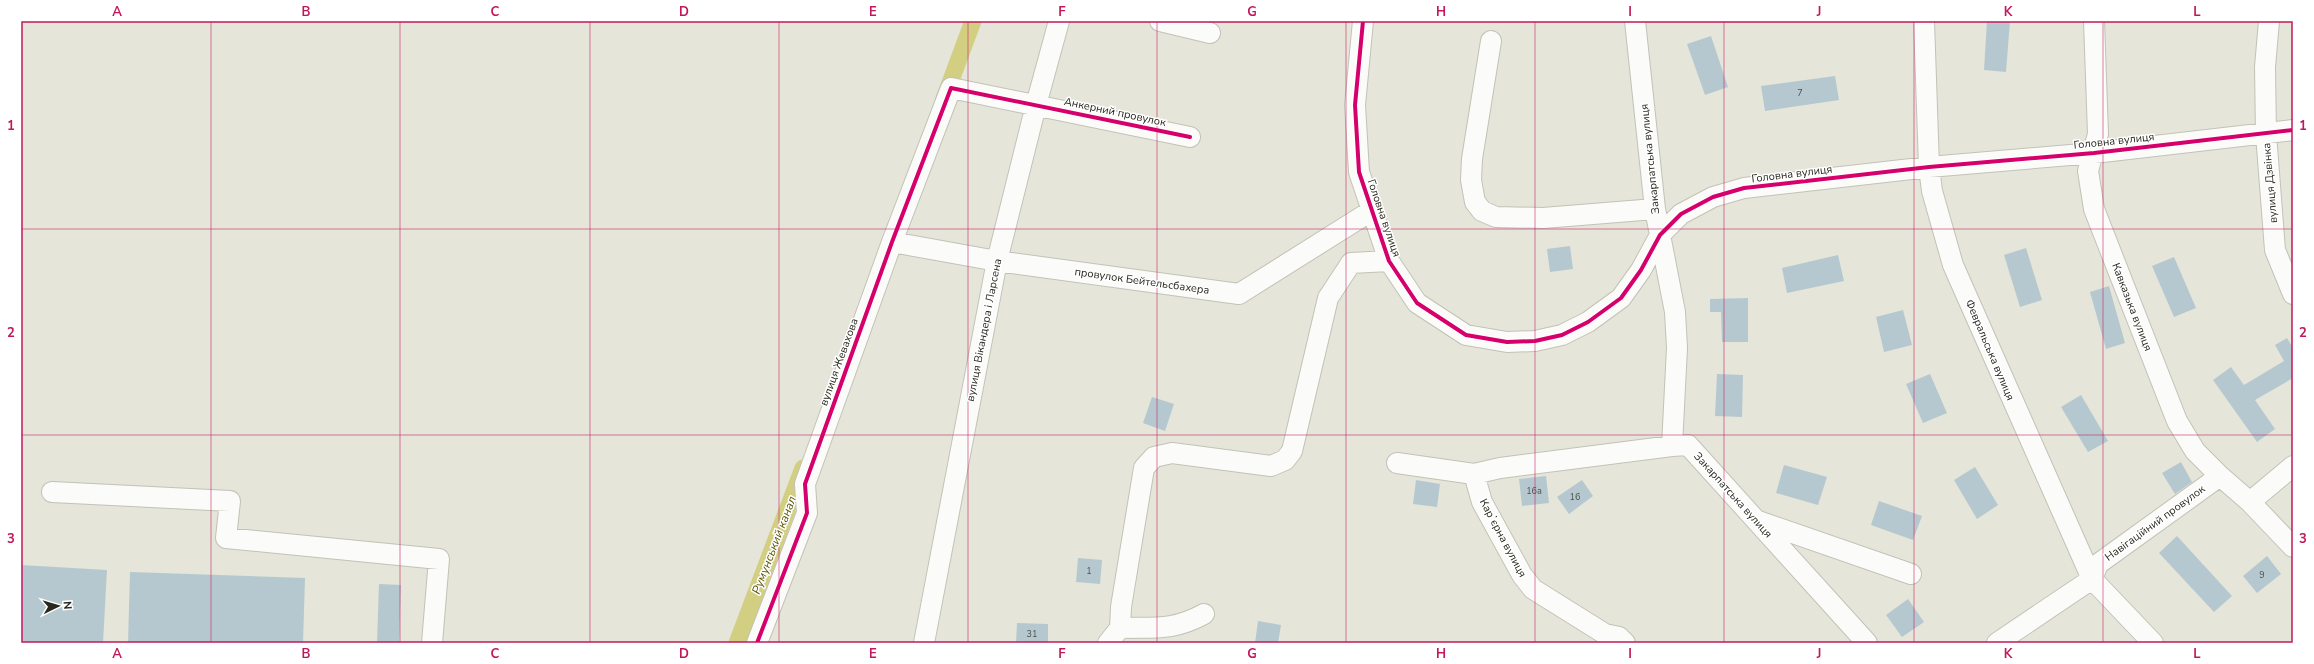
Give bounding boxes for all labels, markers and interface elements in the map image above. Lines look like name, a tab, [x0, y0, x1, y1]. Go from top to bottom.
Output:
text: A	[112, 3, 122, 21]
text: B	[302, 3, 311, 21]
text: C	[491, 3, 500, 21]
text: D	[679, 3, 689, 21]
text: E	[869, 3, 877, 21]
text: F	[1058, 3, 1066, 21]
text: G	[1247, 3, 1257, 21]
text: H	[1436, 3, 1446, 21]
text: I	[1628, 3, 1632, 21]
text: J	[1816, 3, 1821, 21]
text: K	[2004, 3, 2013, 21]
text: L	[2193, 3, 2201, 21]
house number: 7	[1797, 87, 1803, 99]
street label: Анкерний провулок	[1063, 94, 1168, 130]
street label: Закарпатська вулиця	[1637, 103, 1663, 215]
text: 1	[7, 117, 15, 135]
text: 1	[2299, 117, 2307, 135]
street label: Головна вулиця	[2073, 129, 2155, 153]
street label: вулиця Дзвінка	[2259, 142, 2281, 224]
street label: Головна вулиця	[1751, 162, 1833, 186]
street label: Головна вулиця	[1364, 177, 1404, 259]
street label: вулиця Вікандера і Ларсена	[963, 257, 1005, 403]
street label: Кавказька вулиця	[2108, 261, 2156, 353]
street label: провулок Бейтельсбахера	[1074, 264, 1210, 298]
street label: Февральська вулиця	[1962, 297, 2018, 403]
street label: вулиця Жевахова	[816, 316, 862, 408]
text: 2	[7, 324, 15, 342]
text: 2	[2299, 324, 2307, 342]
street label: Закарпатська вулиця	[1690, 449, 1776, 541]
street label: Навігаційний провулок	[2102, 481, 2208, 564]
house number: 16а	[1526, 485, 1542, 497]
house number: 16	[1570, 491, 1580, 503]
water label: Румунський канал	[748, 494, 800, 596]
street label: Карʼєрна вулиця	[1476, 496, 1530, 580]
text: 3	[7, 530, 15, 548]
text: 3	[2299, 530, 2307, 548]
house number: 1	[1086, 565, 1092, 577]
house number: 9	[2259, 569, 2265, 581]
north arrow	[38, 586, 78, 626]
text: N	[60, 600, 75, 610]
house number: 31	[1027, 628, 1037, 640]
text: A	[112, 645, 122, 663]
text: B	[302, 645, 311, 663]
text: C	[491, 645, 500, 663]
text: D	[679, 645, 689, 663]
text: E	[869, 645, 877, 663]
text: F	[1058, 645, 1066, 663]
text: G	[1247, 645, 1257, 663]
text: H	[1436, 645, 1446, 663]
text: I	[1628, 645, 1632, 663]
text: J	[1816, 645, 1821, 663]
text: K	[2004, 645, 2013, 663]
text: L	[2193, 645, 2201, 663]

